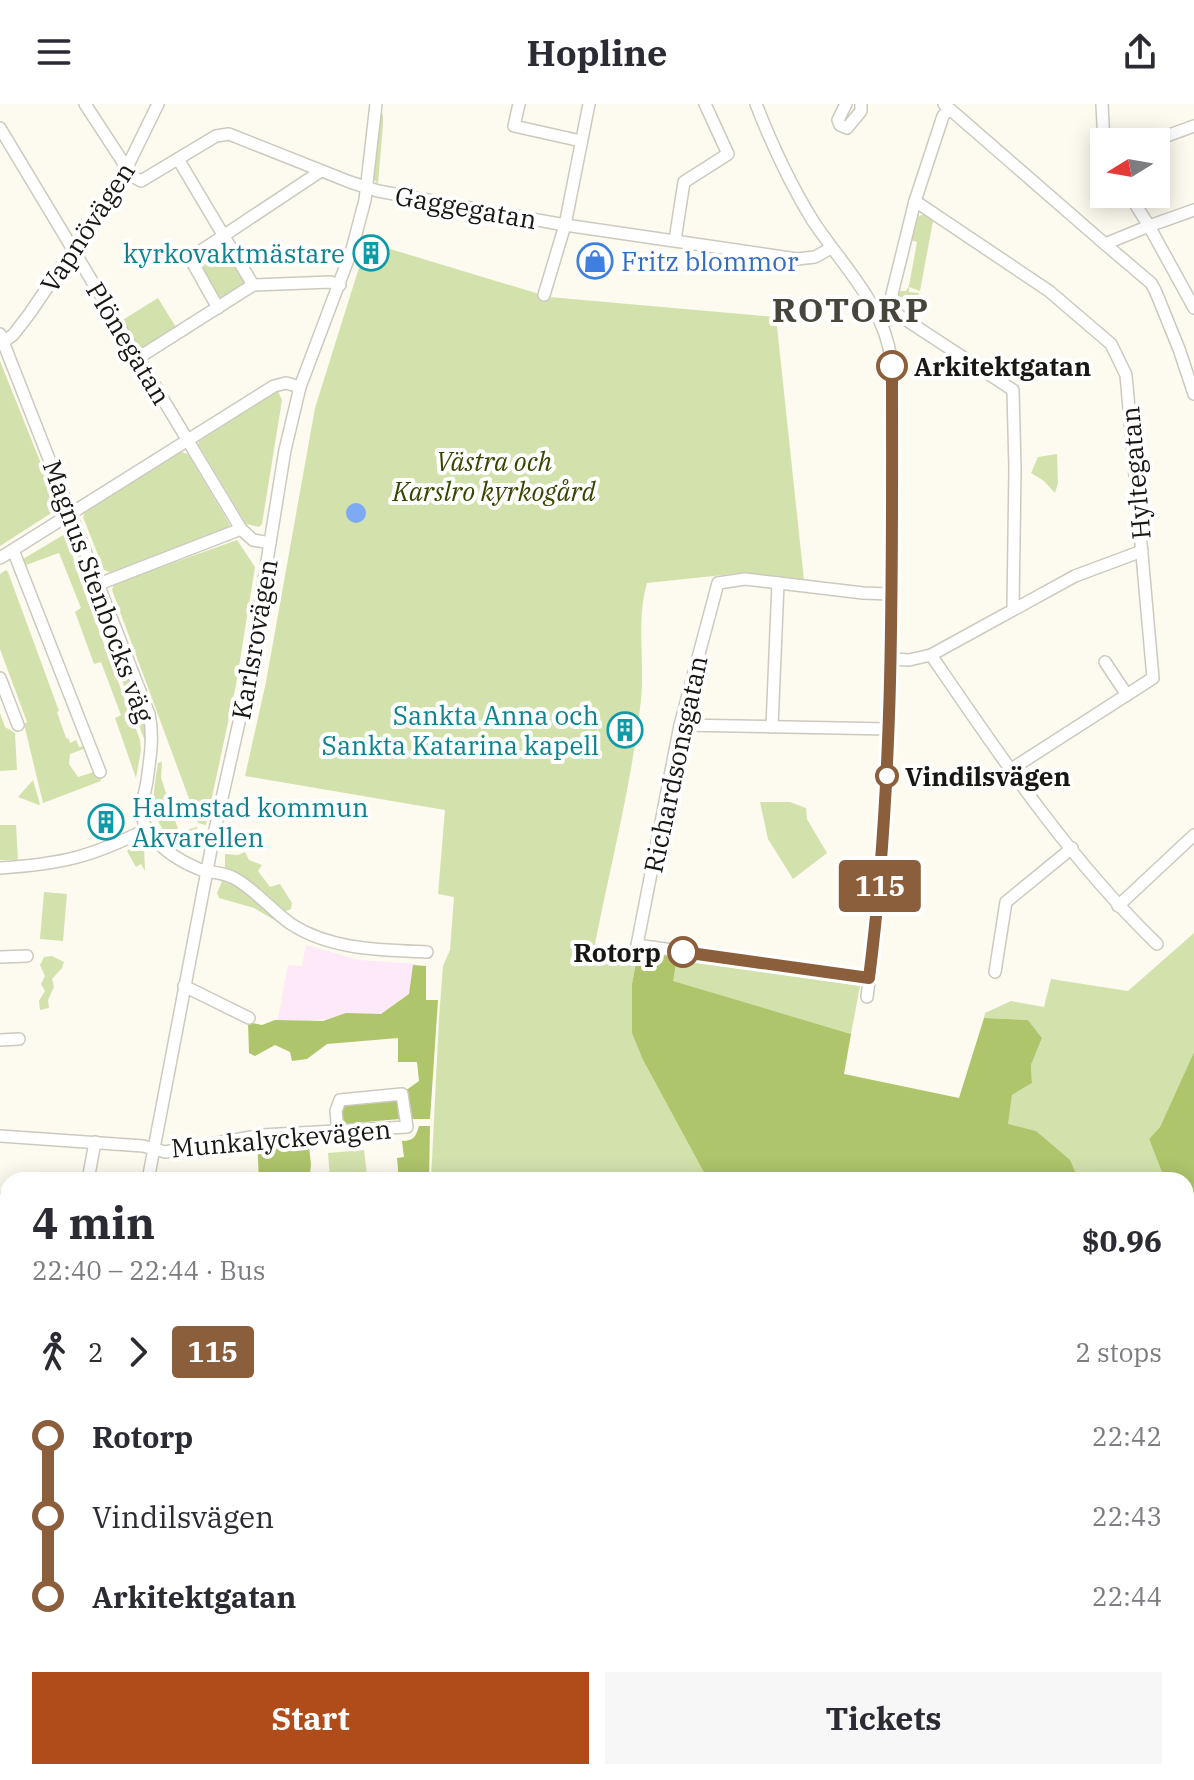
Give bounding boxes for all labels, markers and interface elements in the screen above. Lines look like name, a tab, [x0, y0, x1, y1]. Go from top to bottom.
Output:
text: Hopline	[527, 29, 667, 76]
icon: menu	[32, 30, 76, 74]
icon: share	[1118, 30, 1162, 74]
north arrow	[1090, 128, 1170, 208]
map controls	[1090, 128, 1170, 208]
street label: Vapnövägen	[32, 155, 142, 299]
street label: Gaggegatan	[393, 178, 539, 236]
building icon: kyrkovaktmästare	[352, 234, 390, 272]
place label: kyrkovaktmästare	[123, 236, 345, 270]
shop icon: Fritz blommor	[576, 242, 614, 280]
place label: Fritz blommor	[621, 244, 799, 278]
street label: Plönegatan	[79, 275, 179, 411]
district label: ROTORP	[772, 287, 930, 331]
place label: Arkitektgatan	[914, 349, 1091, 383]
marker: Arkitektgatan	[877, 351, 907, 381]
street label: Hyltegatan	[1112, 405, 1158, 541]
park label: Västra och Karslro kyrkogård	[391, 444, 596, 508]
street label: Magnus Stenbocks väg	[36, 455, 162, 727]
street label: Karlsrovägen	[223, 556, 285, 722]
street label: Richardsonsgatan	[635, 652, 715, 876]
place label: Sankta Anna och Sankta Katarina kapell	[322, 698, 599, 762]
building icon: Sankta Anna och Sankta Katarina kapell	[606, 711, 644, 749]
place label: Vindilsvägen	[905, 759, 1071, 793]
marker: Vindilsvägen	[876, 765, 898, 787]
place label: Halmstad kommun Akvarellen	[132, 790, 369, 854]
building icon: Halmstad kommun Akvarellen	[87, 803, 125, 841]
line badge: 115	[834, 860, 926, 912]
text: 115	[855, 867, 905, 904]
place label: Rotorp	[573, 935, 661, 969]
marker: Rotorp	[668, 937, 698, 967]
street label: Munkalyckevägen	[170, 1111, 392, 1165]
text: 4 min	[32, 1194, 155, 1251]
text: $0.96	[1082, 1221, 1162, 1260]
text: 22:40 – 22:44 · Bus	[32, 1253, 266, 1287]
icon: walk	[32, 1330, 76, 1374]
icon: forward	[116, 1330, 160, 1374]
text: 115	[188, 1333, 238, 1370]
text: 2	[88, 1335, 104, 1369]
text: 2 stops	[1075, 1335, 1162, 1369]
text: Rotorp	[92, 1417, 193, 1456]
text: 22:42	[1092, 1419, 1162, 1453]
text: Vindilsvägen	[92, 1497, 274, 1536]
text: 22:43	[1092, 1499, 1162, 1533]
text: Arkitektgatan	[92, 1577, 296, 1616]
text: 22:44	[1092, 1579, 1162, 1613]
button: Start	[32, 1672, 589, 1764]
button: Tickets	[605, 1672, 1162, 1764]

